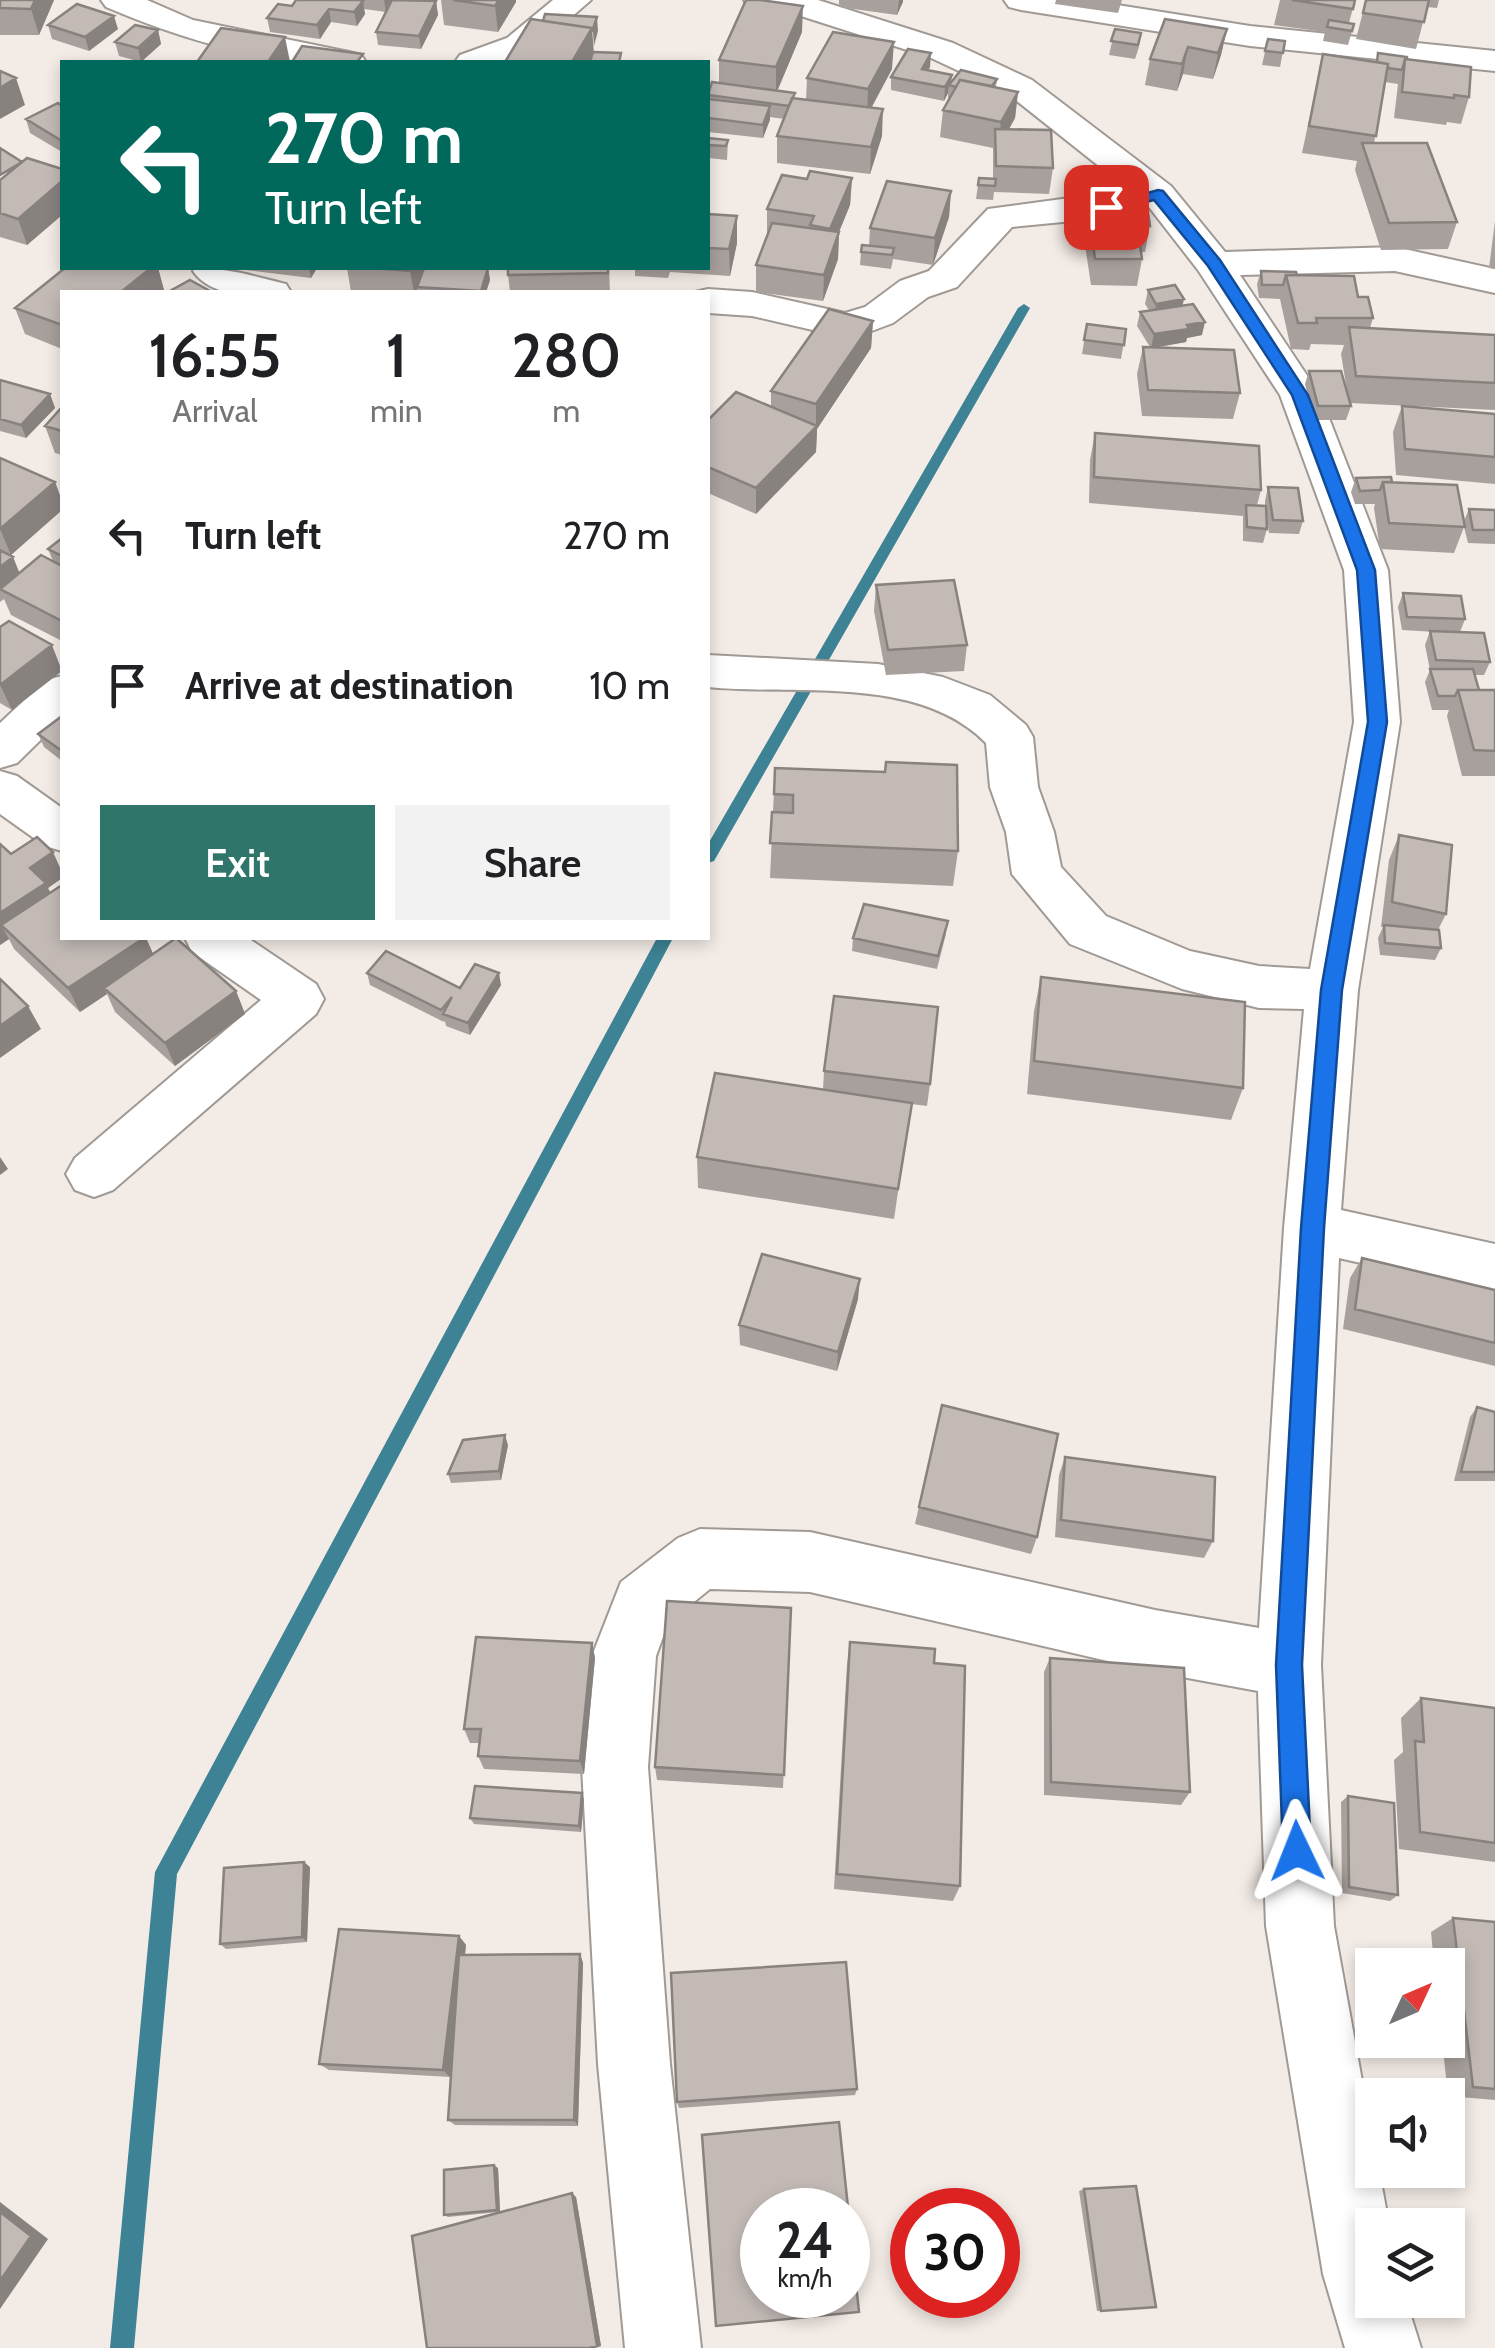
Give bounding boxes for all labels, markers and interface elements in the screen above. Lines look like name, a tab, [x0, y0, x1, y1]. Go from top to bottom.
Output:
text: 270 m	[265, 95, 463, 181]
icon: left	[100, 100, 230, 230]
pin	[1064, 165, 1149, 250]
icon: arrive	[1079, 180, 1134, 235]
text: Turn left	[265, 181, 422, 235]
text: 16:55	[149, 319, 281, 392]
text: 1	[386, 319, 407, 392]
text: 280	[511, 319, 621, 392]
text: Arrival	[172, 391, 258, 430]
text: min	[370, 391, 423, 430]
text: m	[552, 391, 580, 430]
icon: left	[100, 508, 155, 563]
text: Turn left	[185, 512, 321, 559]
text: 270 m	[563, 512, 670, 559]
icon: arrive	[100, 658, 155, 713]
text: Arrive at destination	[185, 662, 514, 709]
text: 10 m	[589, 662, 670, 709]
button: Exit	[100, 805, 375, 920]
button: Share	[395, 805, 670, 920]
position arrow	[1245, 1799, 1349, 1903]
north arrow	[1355, 1948, 1465, 2058]
map controls	[1355, 1948, 1465, 2318]
button: sound	[1355, 2078, 1465, 2188]
speed limit sign: 30	[890, 2188, 1020, 2318]
button: layers	[1355, 2208, 1465, 2318]
text: 24	[776, 2210, 834, 2271]
text: km/h	[778, 2263, 832, 2293]

